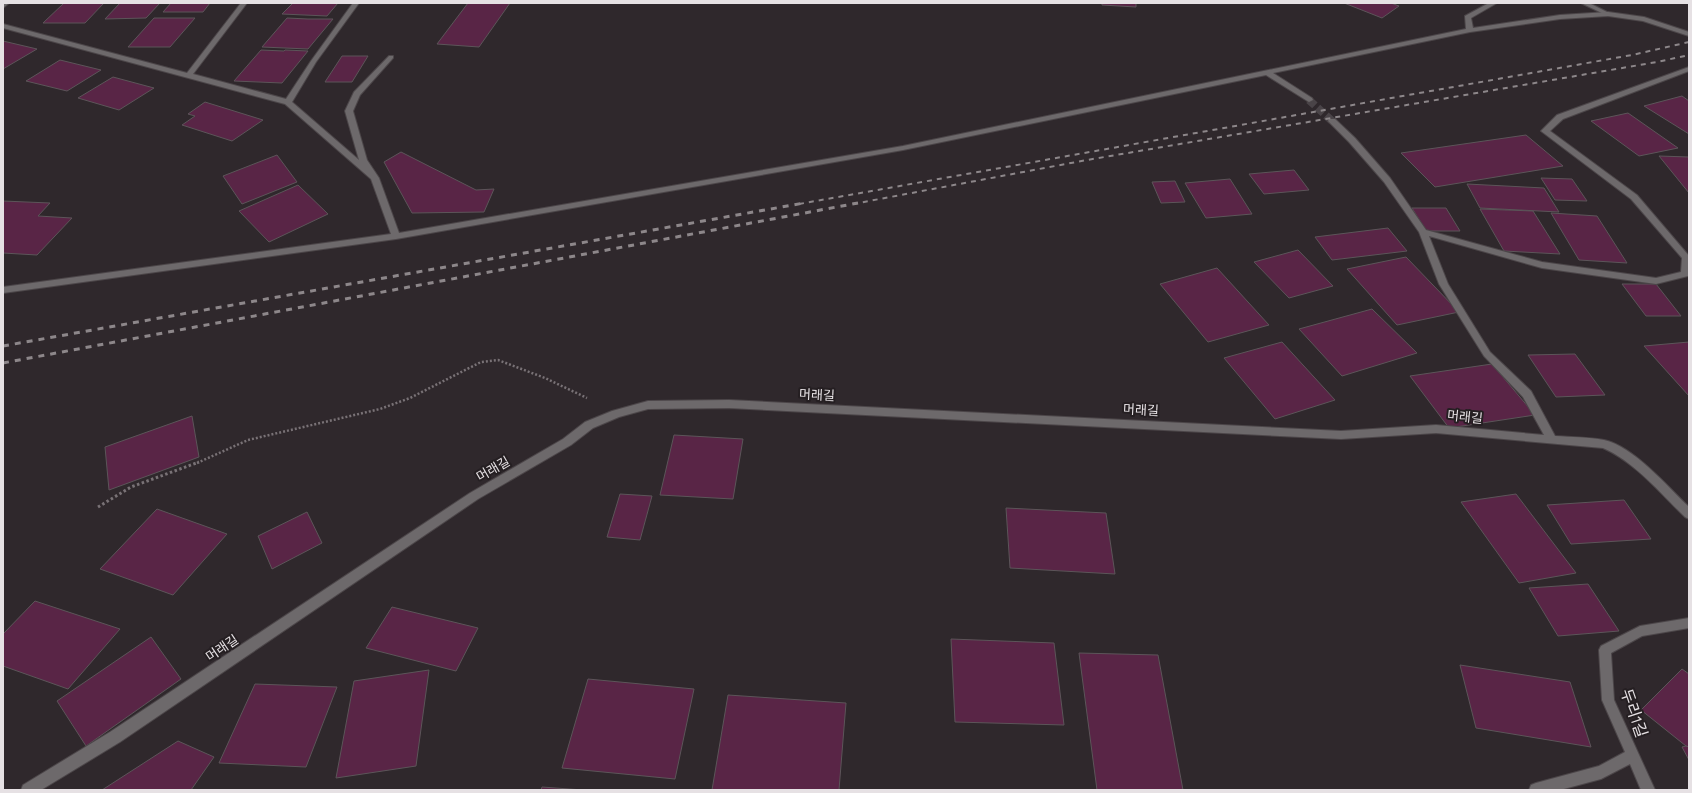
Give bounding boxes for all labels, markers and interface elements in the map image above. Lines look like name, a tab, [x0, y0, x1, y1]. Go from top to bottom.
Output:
street label: 머래길	[799, 387, 835, 403]
street label: 머래길	[1123, 402, 1159, 418]
street label: 머래길	[1446, 408, 1484, 426]
street label: 머래길	[474, 454, 512, 484]
street label: 머래길	[203, 632, 241, 664]
street label: 두리1길	[1617, 686, 1651, 740]

